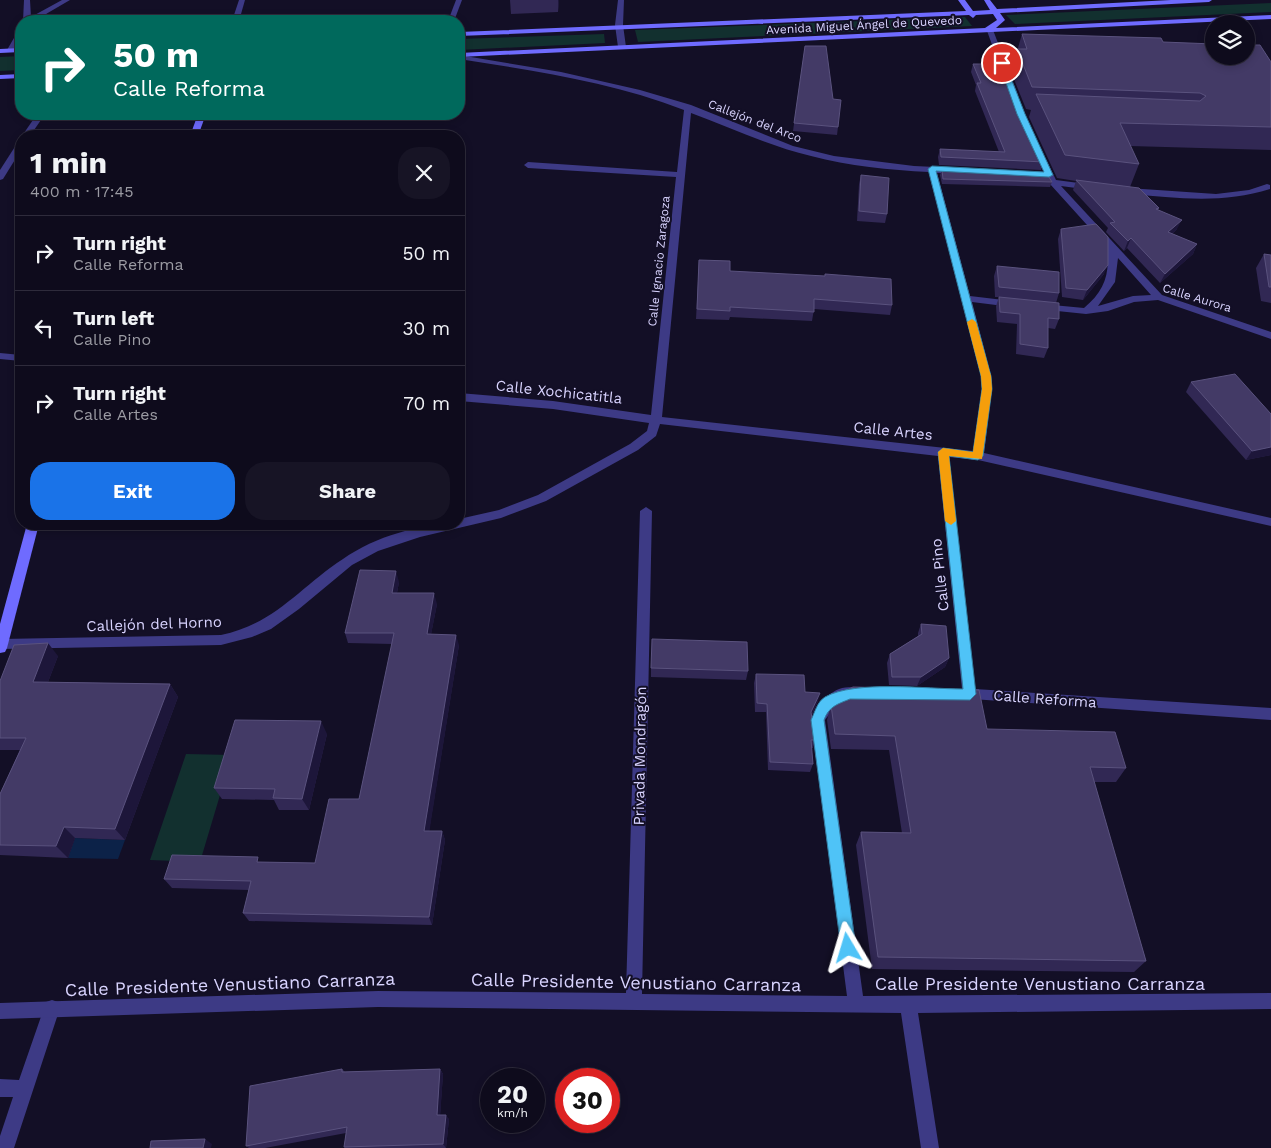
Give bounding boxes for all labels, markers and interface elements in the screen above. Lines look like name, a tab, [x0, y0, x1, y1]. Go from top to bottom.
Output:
street label: Avenida Miguel Ángel de Quevedo	[766, 13, 962, 37]
map controls	[1205, 15, 1255, 65]
button: layers	[1205, 15, 1255, 65]
text: 50 m	[113, 34, 199, 76]
icon: right	[30, 35, 95, 100]
pin	[981, 42, 1023, 84]
icon: arrive	[988, 49, 1016, 77]
text: Calle Reforma	[113, 76, 265, 101]
street label: Callejón del Arco	[706, 97, 804, 145]
text: 1 min	[30, 145, 107, 180]
button: close	[398, 147, 450, 199]
text: 400 m · 17:45	[30, 182, 134, 201]
street label: Calle Ignacio Zaragoza	[645, 195, 673, 327]
text: Turn right	[73, 232, 166, 255]
icon: right	[30, 239, 58, 267]
text: 50 m	[403, 242, 450, 265]
text: Calle Reforma	[73, 255, 184, 274]
street label: Calle Aurora	[1161, 281, 1233, 315]
text: Turn left	[73, 307, 154, 330]
icon: left	[30, 314, 58, 342]
text: 30 m	[403, 317, 450, 340]
text: Calle Pino	[73, 330, 151, 349]
street label: Calle Xochicatitla	[495, 376, 624, 408]
text: Turn right	[73, 382, 166, 405]
icon: right	[30, 389, 58, 417]
text: 70 m	[403, 392, 450, 415]
text: Calle Artes	[73, 405, 158, 424]
street label: Calle Artes	[853, 418, 934, 444]
button: Exit	[30, 462, 235, 520]
button: Share	[245, 462, 450, 520]
street label: Calle Pino	[927, 538, 953, 612]
street label: Callejón del Horno	[86, 613, 222, 635]
street label: Privada Mondragón	[630, 686, 650, 826]
street label: Calle Reforma	[993, 686, 1098, 712]
position arrow	[821, 921, 873, 973]
street label: Calle Presidente Venustiano Carranza	[64, 968, 396, 1000]
street label: Calle Presidente Venustiano Carranza	[471, 969, 801, 995]
street label: Calle Presidente Venustiano Carranza	[875, 973, 1205, 994]
speed limit sign: 30	[555, 1068, 620, 1133]
text: 20	[497, 1080, 528, 1109]
text: km/h	[497, 1106, 528, 1120]

